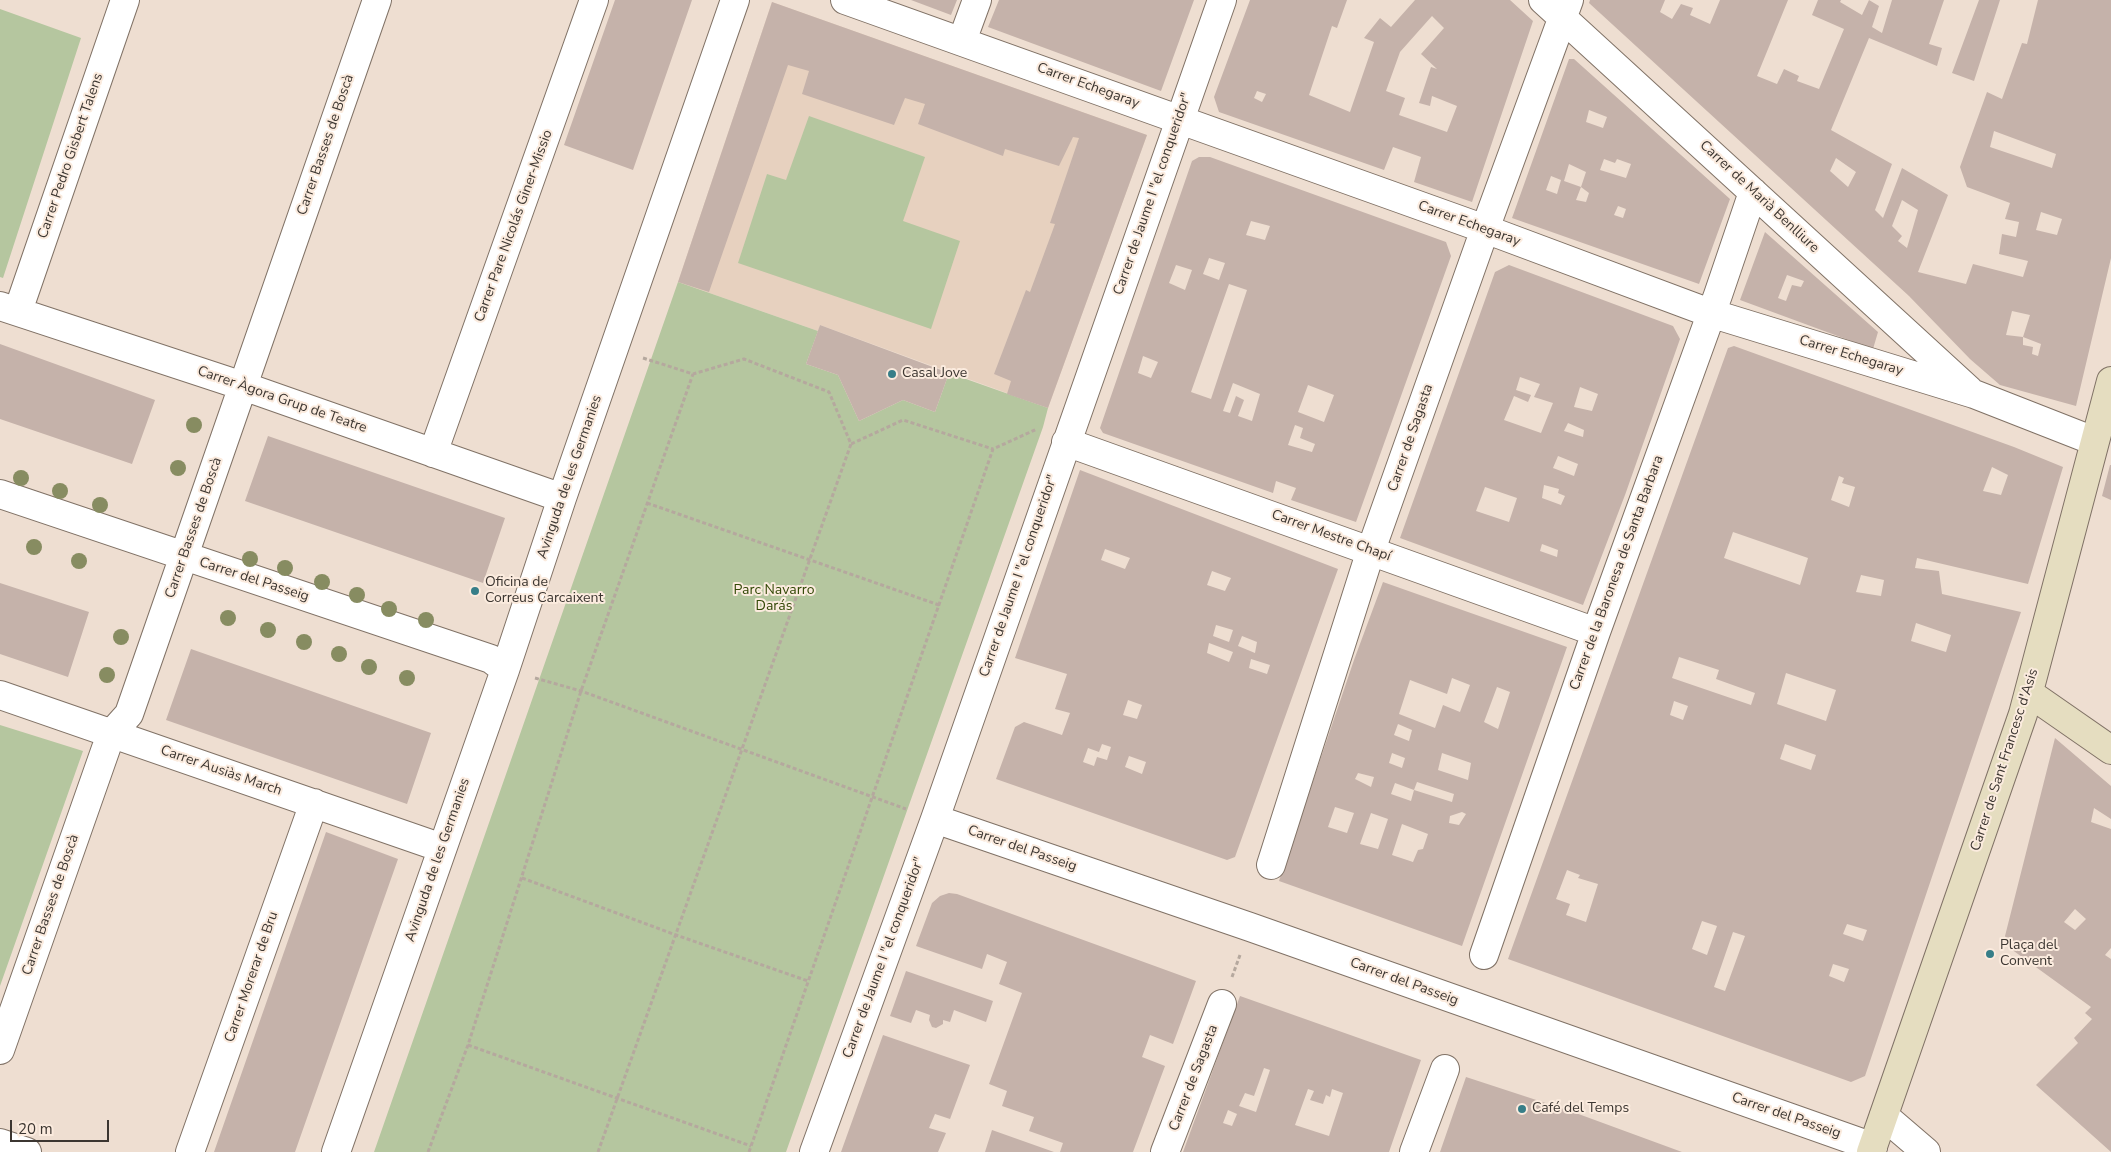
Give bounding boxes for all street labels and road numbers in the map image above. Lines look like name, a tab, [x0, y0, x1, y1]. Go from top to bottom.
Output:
street label: Carrer Echegaray	[1035, 60, 1141, 112]
street label: Carrer Pedro Gisbert Talens	[35, 71, 107, 241]
street label: Carrer Basses de Boscà	[294, 72, 358, 218]
street label: Carrer de Jaume I "el conqueridor"	[1110, 91, 1196, 297]
street label: Carrer Pare Nicolás Giner-Missio	[471, 128, 557, 324]
street label: Carrer de Marià Benlliure	[1696, 137, 1822, 257]
street label: Carrer Echegaray	[1416, 198, 1522, 250]
street label: Carrer Echegaray	[1797, 332, 1905, 380]
street label: Carrer Àgora Grup de Teatre	[195, 363, 369, 437]
street label: Carrer de Sagasta	[1385, 382, 1437, 494]
street label: Avinguda de les Germanies	[534, 393, 606, 561]
street label: Carrer de la Baronesa de Santa Barbara	[1567, 453, 1667, 693]
street label: Carrer Basses de Boscà	[162, 455, 226, 601]
street label: Carrer de Jaume I "el conqueridor"	[976, 473, 1062, 679]
street label: Carrer Mestre Chapí	[1269, 507, 1393, 565]
street label: Carrer del Passeig	[197, 554, 311, 606]
street label: Carrer de Sant Francesc d'Asis	[1968, 667, 2042, 853]
street label: Carrer Ausiàs March	[158, 742, 284, 800]
street label: Avinguda de les Germanies	[402, 776, 474, 944]
street label: Carrer del Passeig	[965, 822, 1079, 876]
street label: Carrer Basses de Boscà	[19, 832, 83, 978]
street label: Carrer de Jaume I "el conqueridor"	[840, 855, 928, 1061]
street label: Carrer Morerar de Bru	[222, 909, 282, 1045]
street label: Carrer del Passeig	[1347, 955, 1461, 1009]
street label: Carrer de Sagasta	[1166, 1022, 1222, 1134]
street label: Carrer del Passeig	[1729, 1089, 1843, 1143]

